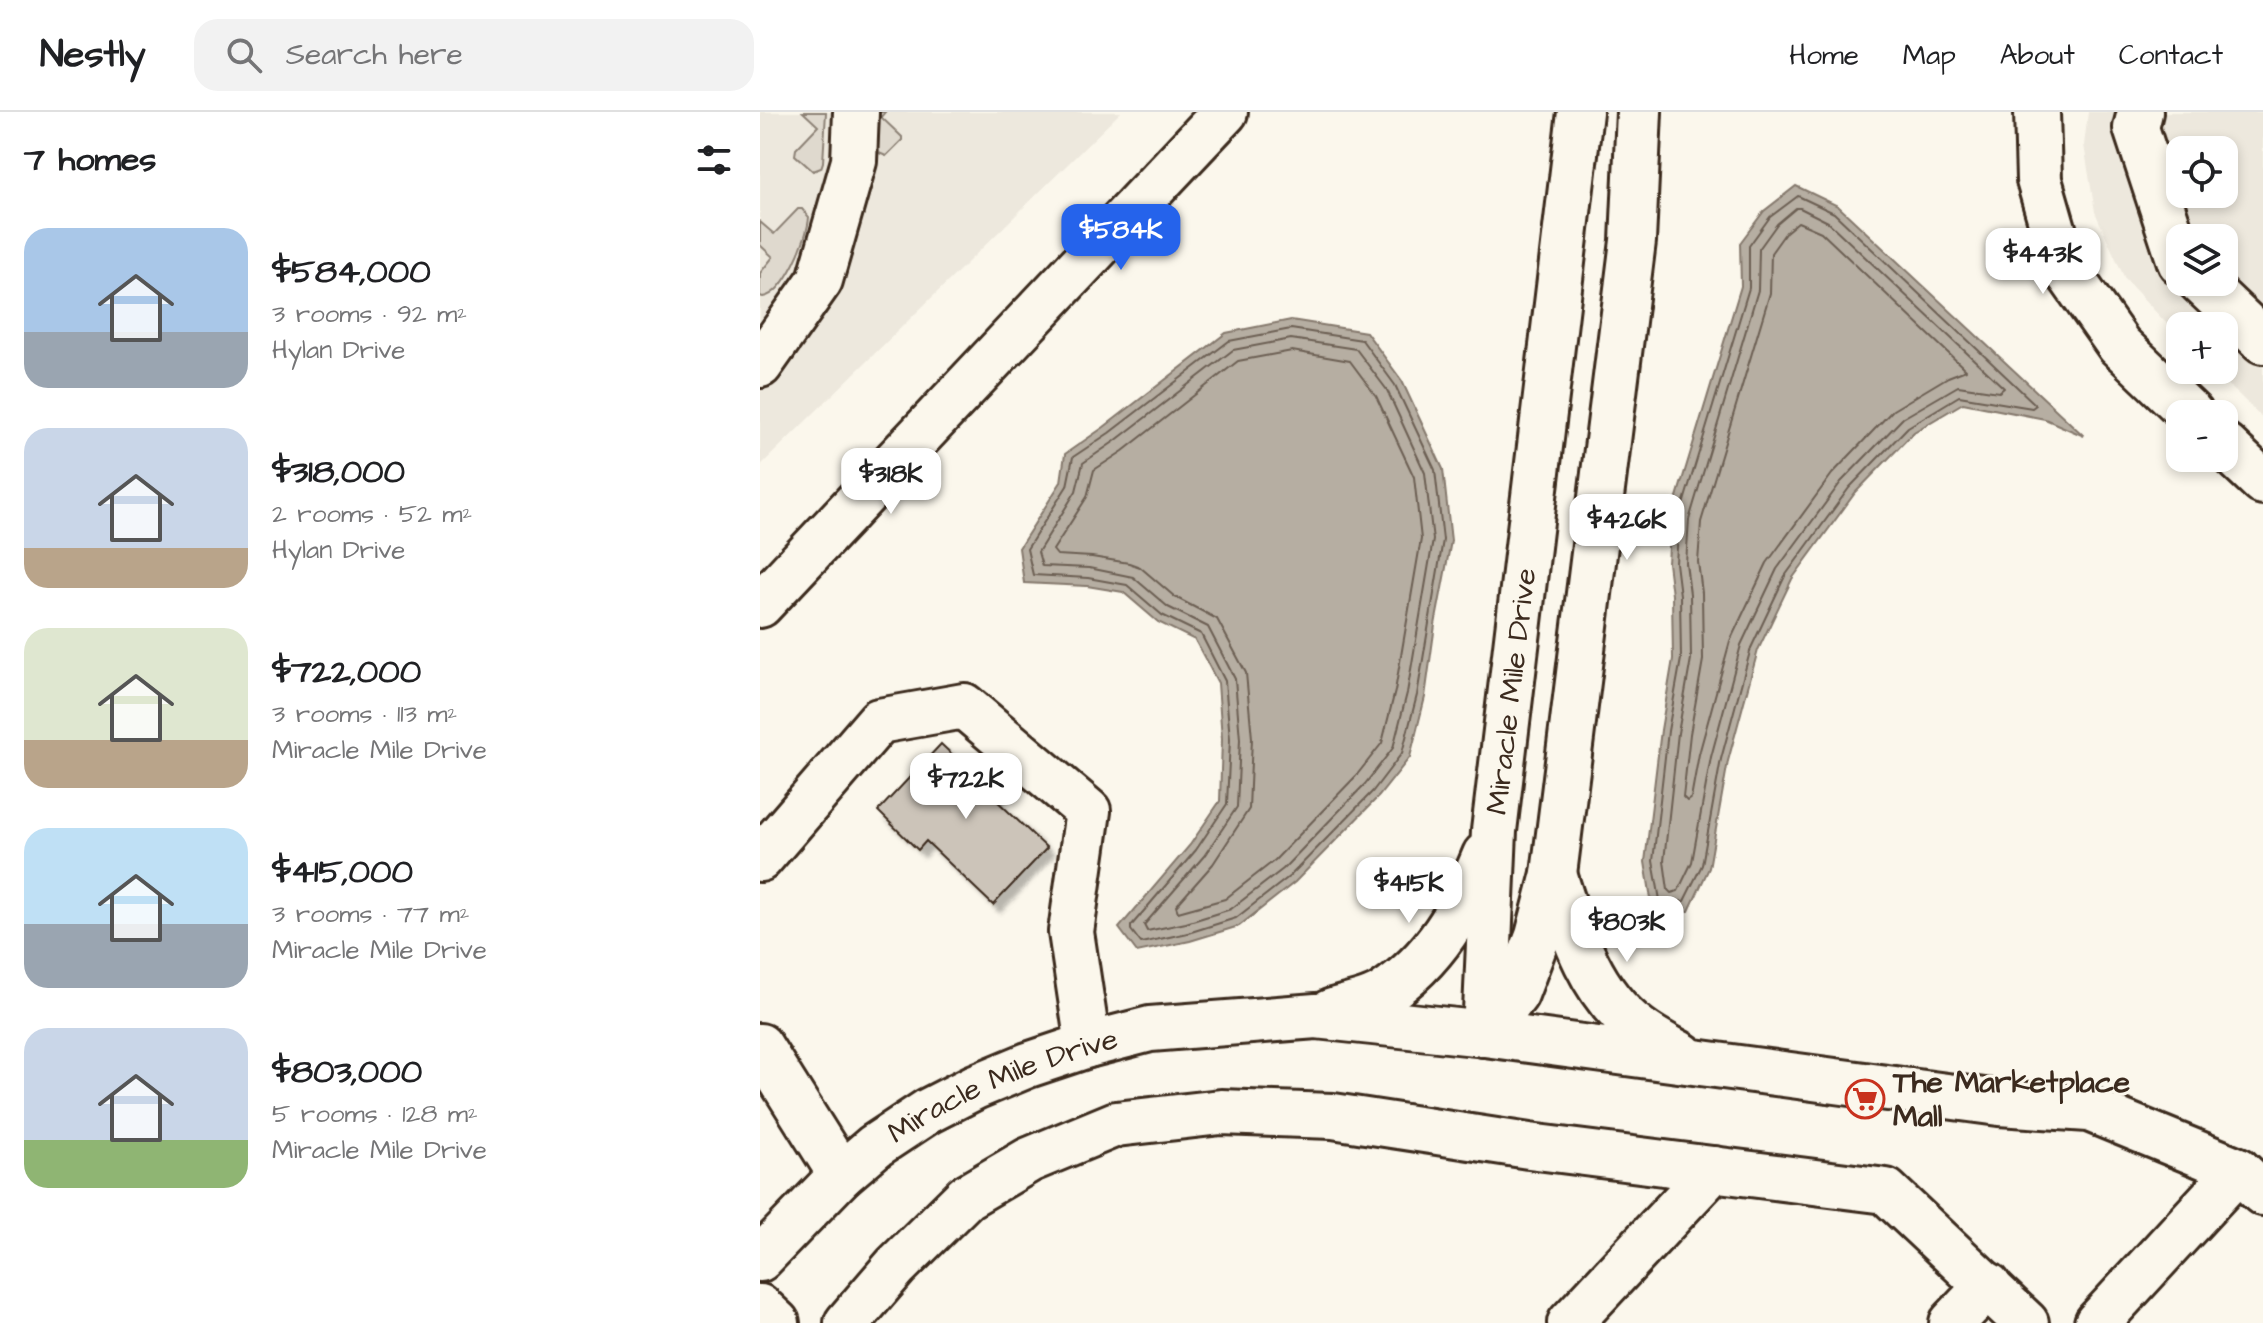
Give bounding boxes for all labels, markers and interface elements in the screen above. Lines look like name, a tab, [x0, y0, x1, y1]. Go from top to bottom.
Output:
search box	[194, 19, 754, 91]
text: Nestly	[40, 29, 146, 81]
icon: search	[222, 33, 266, 77]
text: Search here	[286, 34, 463, 76]
text: Home	[1789, 36, 1859, 75]
text: Map	[1903, 36, 1956, 75]
text: About	[2000, 36, 2075, 75]
text: Contact	[2119, 36, 2223, 75]
text: 7 homes	[24, 136, 156, 184]
map controls	[2166, 136, 2238, 472]
button: locate	[2166, 136, 2238, 208]
icon: filters	[692, 138, 736, 182]
pin: $584K	[1065, 204, 1177, 272]
text: $584K	[1079, 212, 1163, 248]
button: layers	[2166, 224, 2238, 296]
pin: $443K	[1987, 228, 2099, 296]
text: $443K	[2004, 236, 2082, 272]
text: $584,000	[272, 248, 431, 296]
icon: home	[88, 260, 184, 356]
text: 3 rooms · 92 m²	[272, 296, 467, 332]
button: +	[2166, 312, 2238, 384]
text: Hylan Drive	[272, 332, 405, 368]
button: −	[2166, 400, 2238, 472]
text: $318,000	[272, 448, 405, 496]
pin: $318K	[835, 448, 947, 516]
text: $318K	[859, 456, 923, 492]
icon: home	[88, 460, 184, 556]
pin: $426K	[1571, 494, 1683, 562]
text: 2 rooms · 52 m²	[272, 496, 472, 532]
text: $426K	[1587, 502, 1667, 538]
text: Hylan Drive	[272, 532, 405, 568]
street label: Miracle Mile Drive	[1476, 566, 1547, 817]
text: $722,000	[272, 648, 421, 696]
icon: home	[88, 660, 184, 756]
text: 3 rooms · 113 m²	[272, 696, 457, 732]
text: Miracle Mile Drive	[272, 732, 487, 768]
pin: $722K	[910, 753, 1022, 821]
text: $722K	[928, 761, 1004, 797]
text: $415,000	[272, 848, 413, 896]
pin: $415K	[1353, 857, 1465, 925]
icon: home	[88, 860, 184, 956]
text: $415K	[1374, 865, 1444, 901]
text: 3 rooms · 77 m²	[272, 896, 469, 932]
pin: $803K	[1571, 896, 1683, 964]
text: $803K	[1589, 904, 1665, 940]
text: Miracle Mile Drive	[272, 932, 487, 968]
street label: Miracle Mile Drive	[880, 1018, 1122, 1154]
text: $803,000	[272, 1048, 422, 1096]
icon: home	[88, 1060, 184, 1156]
place label: The Marketplace Mall	[1892, 1062, 2130, 1138]
supermarket icon: The Marketplace Mall	[1844, 1078, 1886, 1120]
text: 5 rooms · 128 m²	[272, 1096, 478, 1132]
text: Miracle Mile Drive	[272, 1132, 487, 1168]

